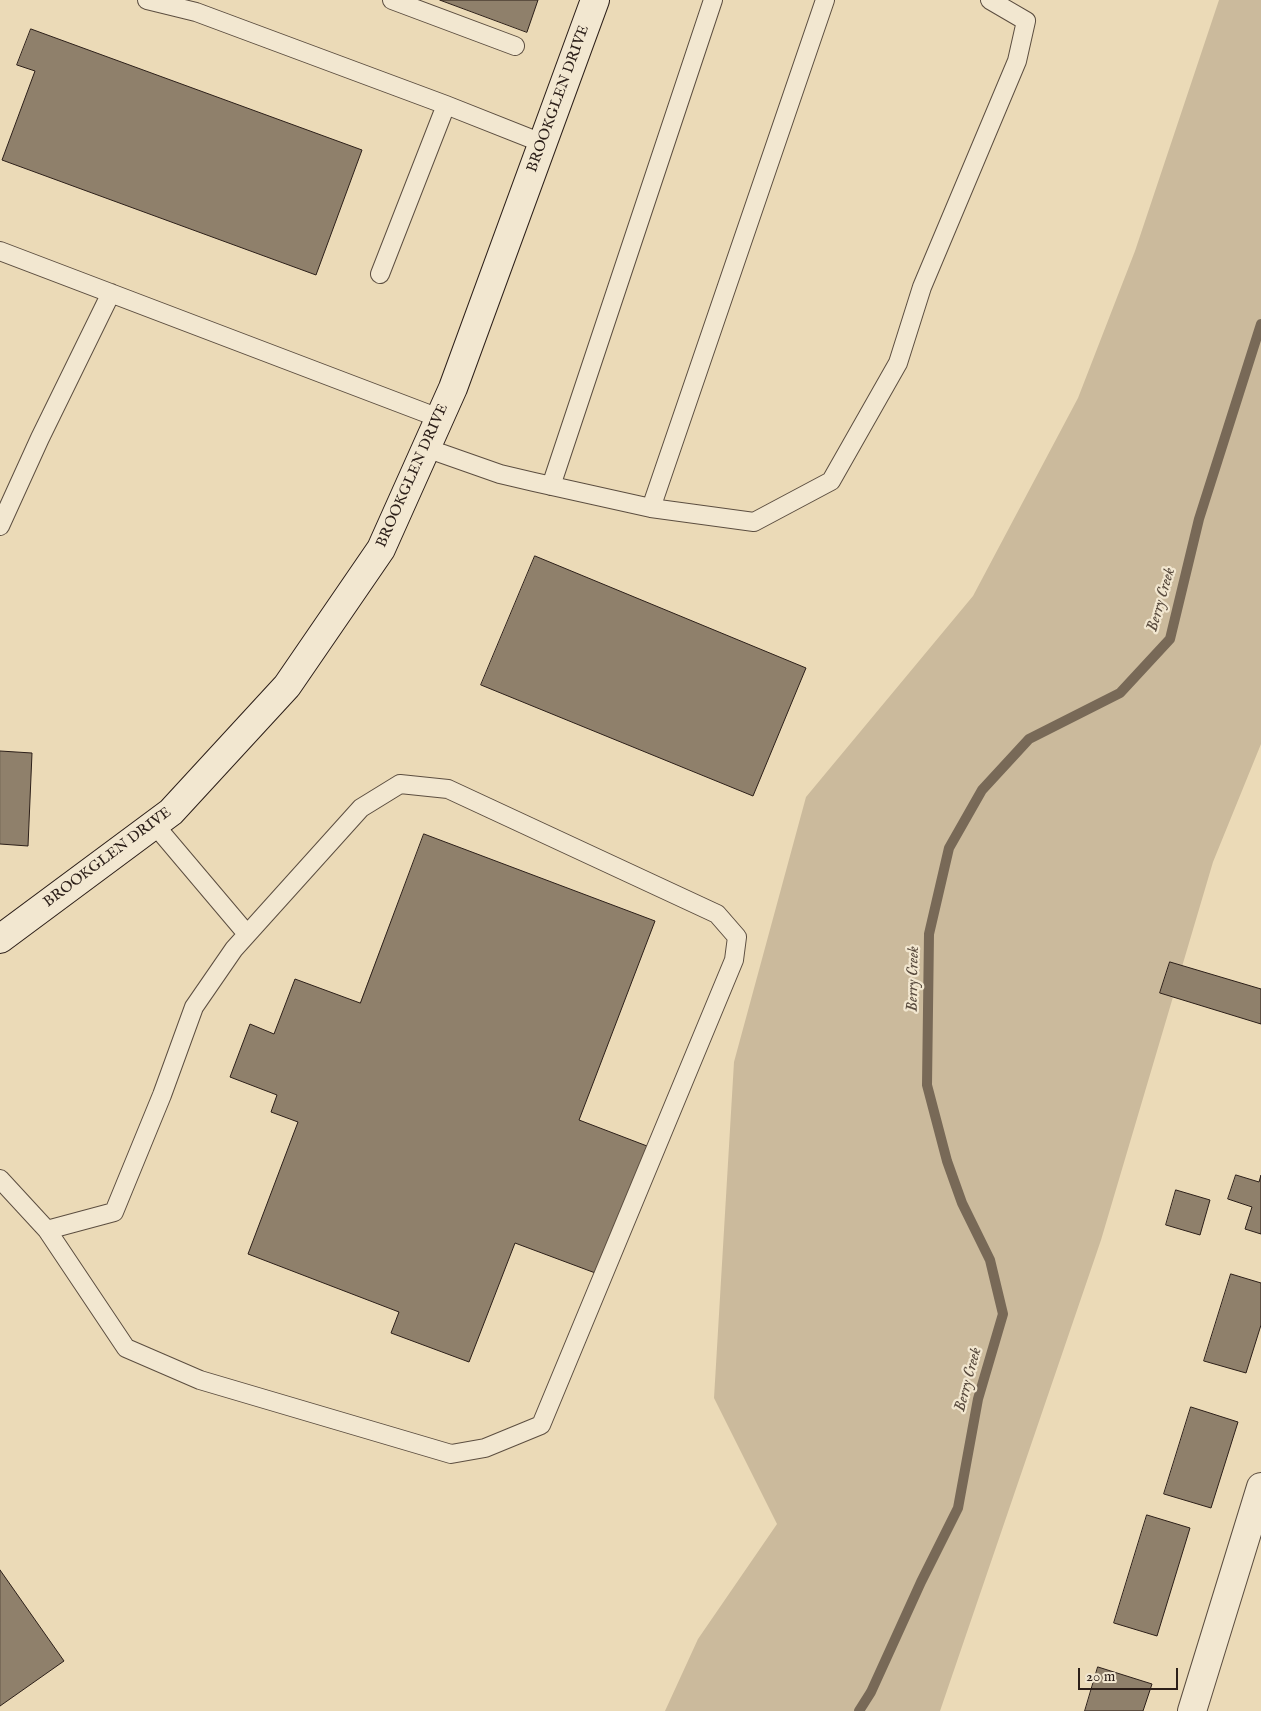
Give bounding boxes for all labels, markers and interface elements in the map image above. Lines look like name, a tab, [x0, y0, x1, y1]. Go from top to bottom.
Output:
street label: BROOKGLEN DRIVE	[524, 23, 594, 175]
street label: BROOKGLEN DRIVE	[373, 401, 453, 551]
water label: Berry Creek	[1144, 566, 1180, 634]
street label: BROOKGLEN DRIVE	[41, 804, 175, 912]
water label: Berry Creek	[904, 946, 924, 1012]
water label: Berry Creek	[951, 1346, 987, 1414]
scale bar	[1081, 1658, 1181, 1690]
text: 20 m	[1086, 1667, 1115, 1686]

